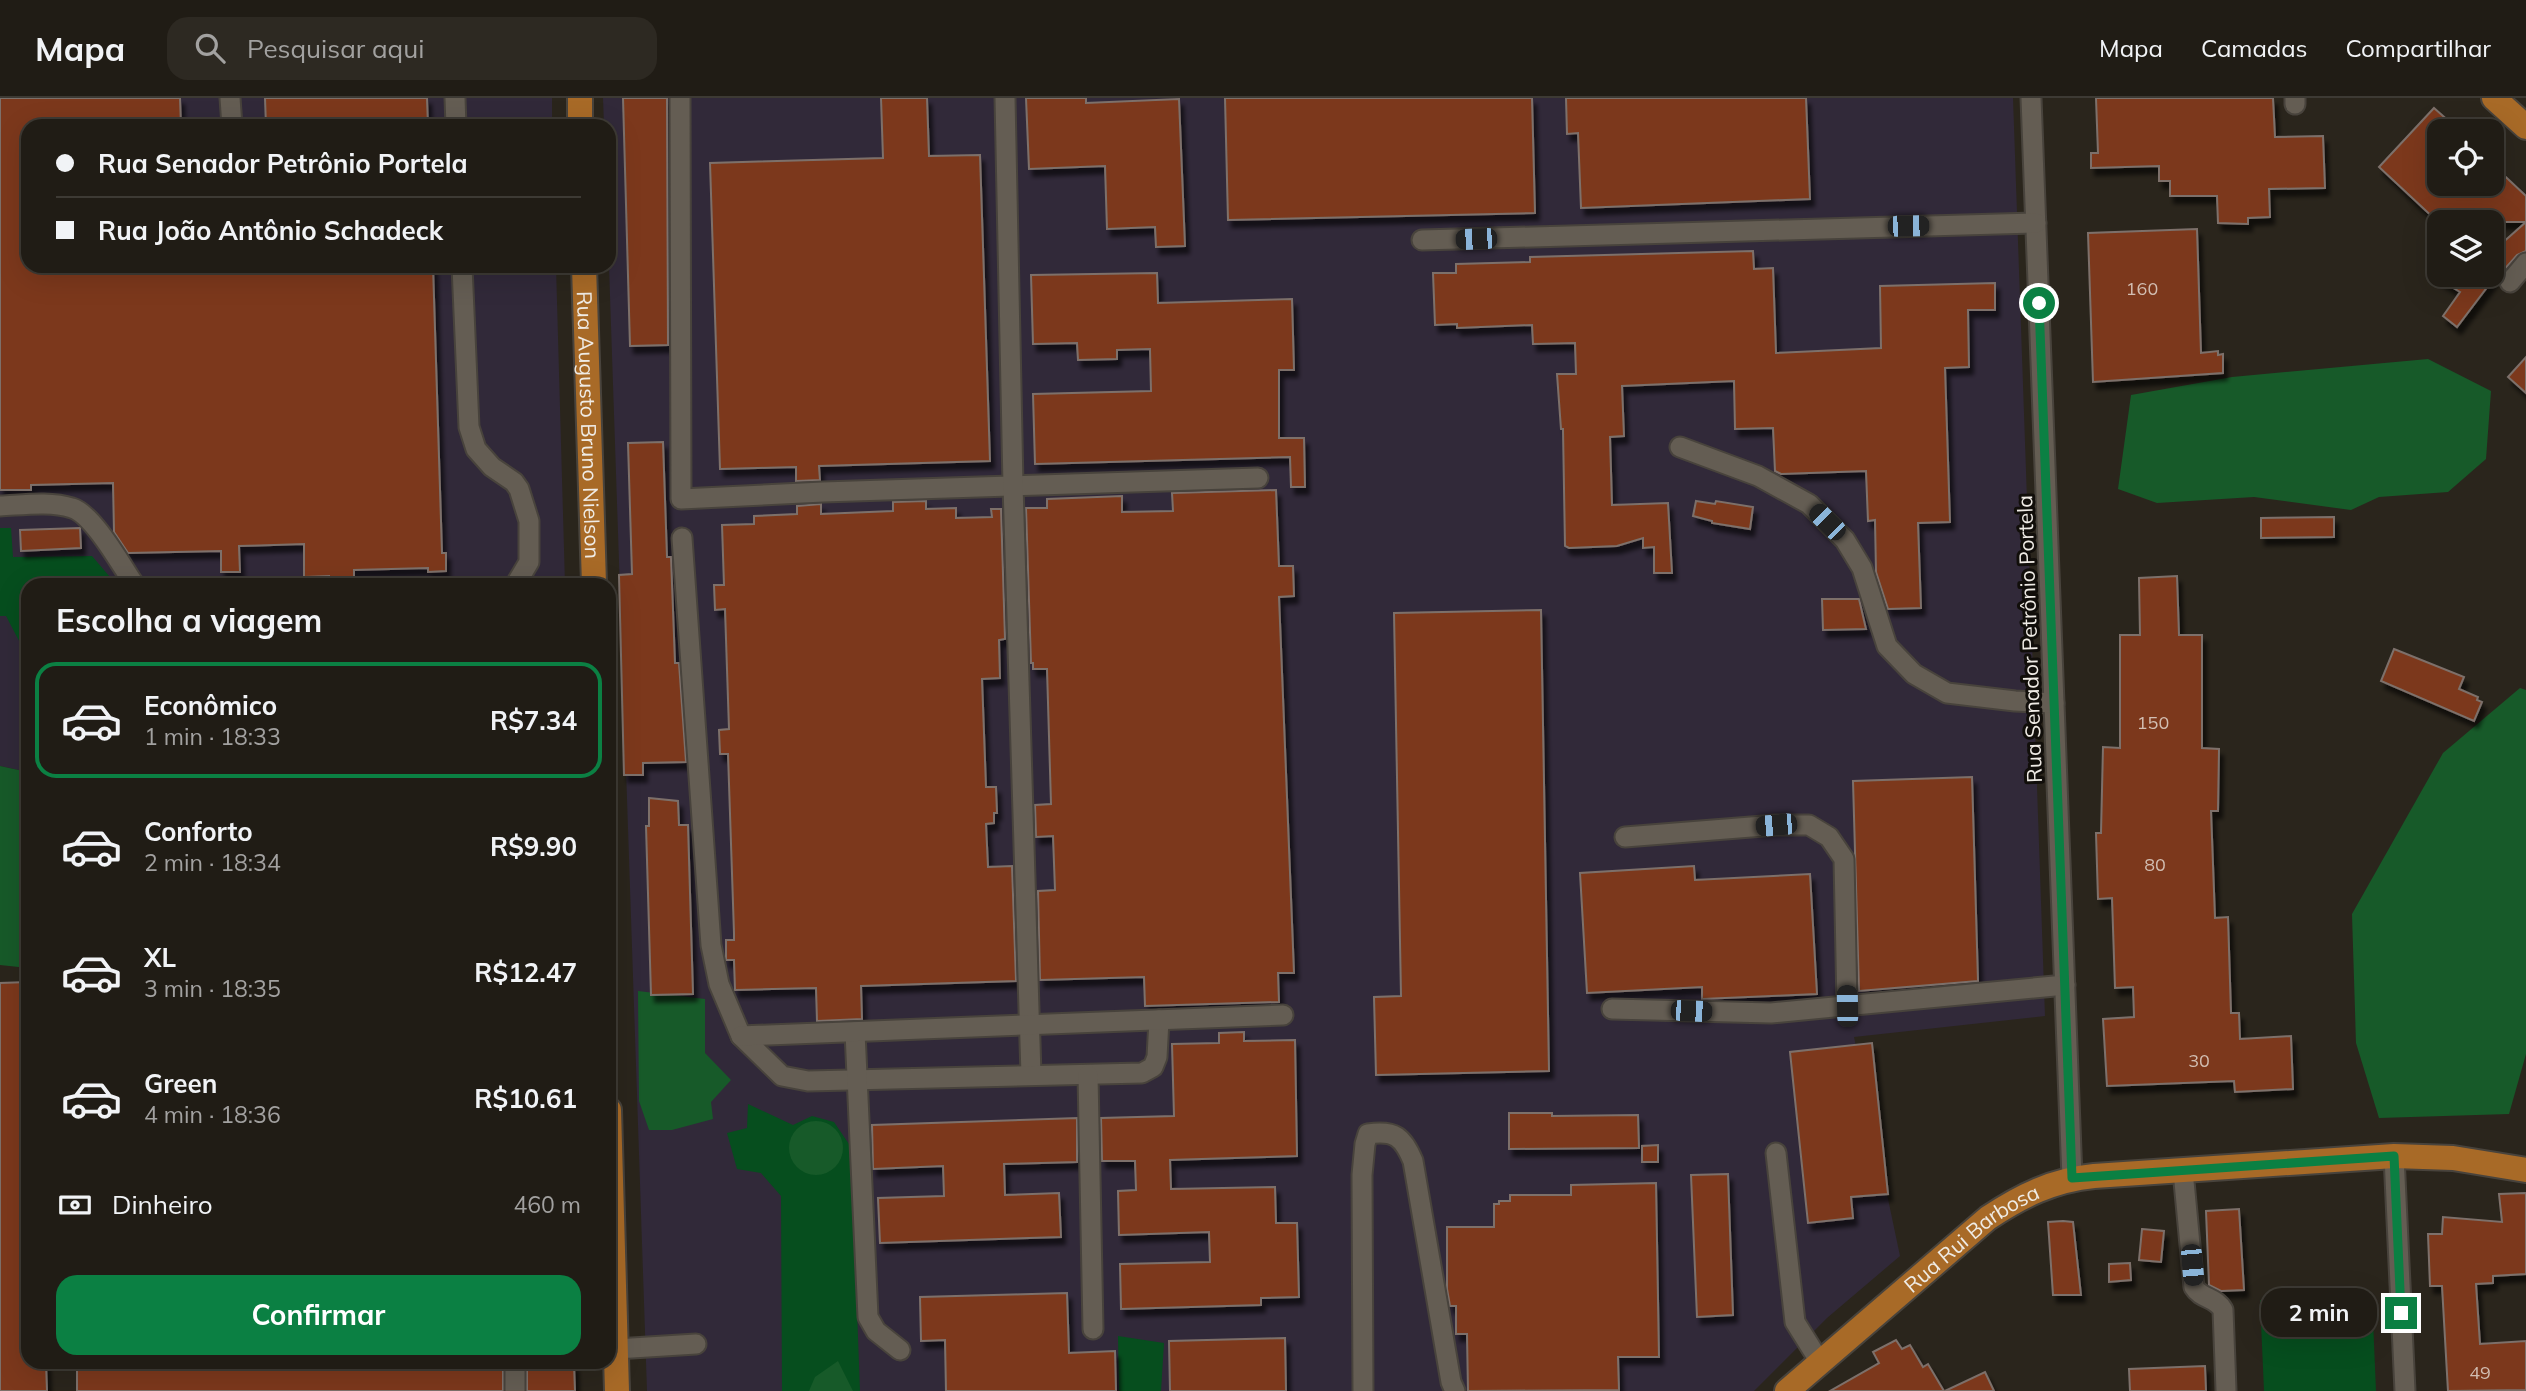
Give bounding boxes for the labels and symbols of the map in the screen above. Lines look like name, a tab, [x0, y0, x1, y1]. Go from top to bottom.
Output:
car	[1887, 215, 1930, 237]
car	[1455, 228, 1498, 250]
house number: 160	[2126, 277, 2158, 300]
route start	[2023, 287, 2055, 319]
street label: Rua Augusto Bruno Nielson	[572, 291, 606, 559]
street label: Rua Senador Petrônio Portela	[2011, 495, 2047, 783]
car	[1805, 500, 1850, 544]
house number: 150	[2137, 711, 2169, 734]
car	[1755, 813, 1798, 837]
house number: 80	[2144, 853, 2166, 876]
car	[1837, 985, 1858, 1027]
car	[1670, 1000, 1713, 1022]
house number: 30	[2188, 1049, 2210, 1072]
street label: Rua Rui Barbosa	[1898, 1179, 2043, 1298]
car	[2180, 1243, 2205, 1287]
callout: 2 min	[2261, 1288, 2376, 1338]
route end	[2385, 1297, 2417, 1329]
house number: 49	[2469, 1361, 2491, 1384]

